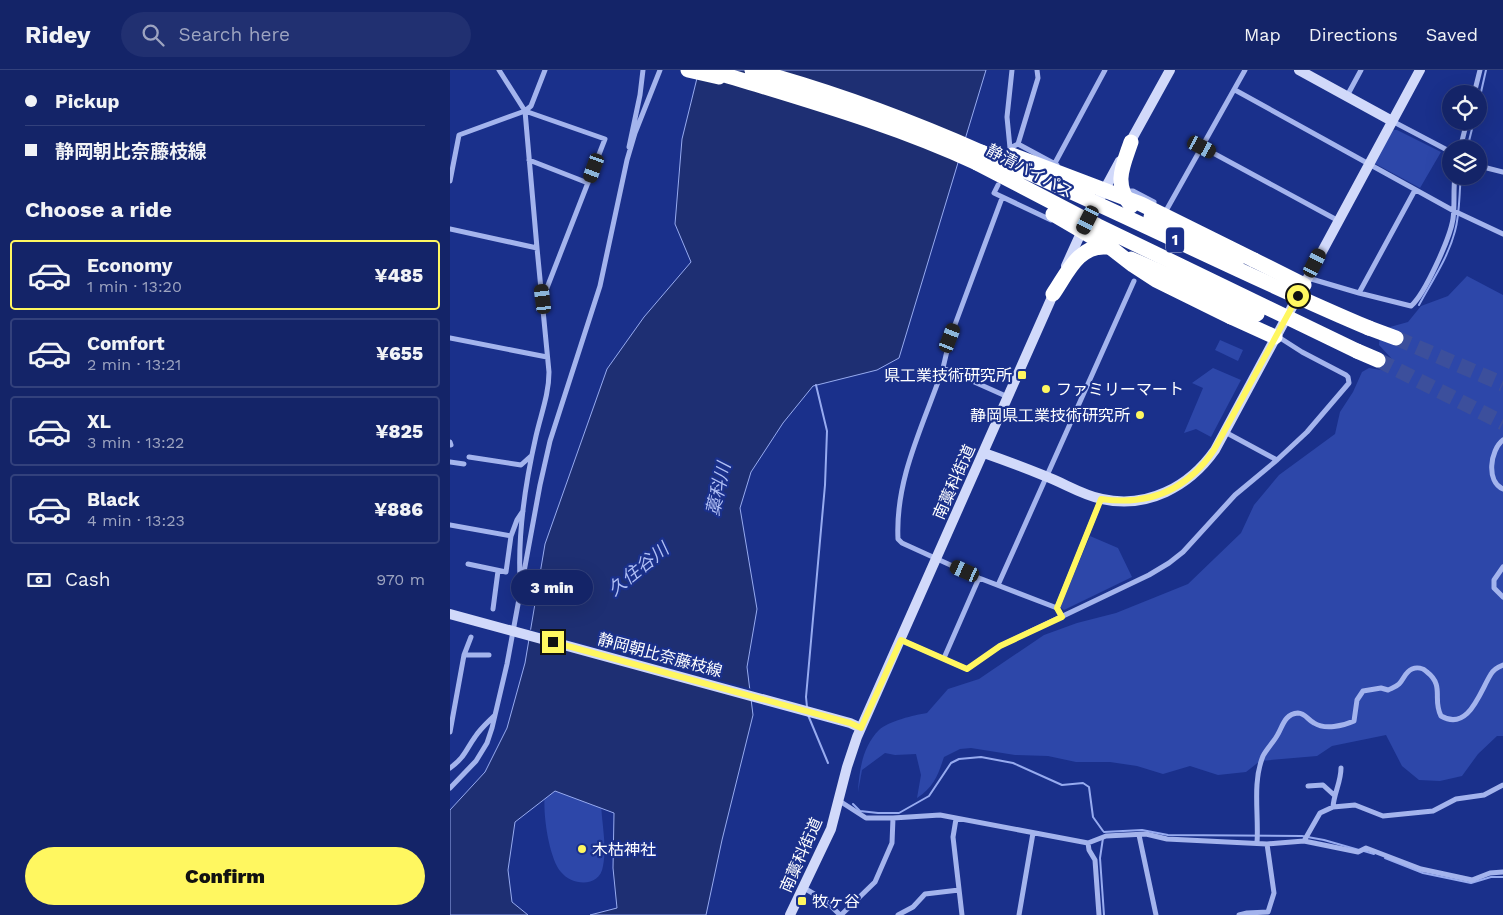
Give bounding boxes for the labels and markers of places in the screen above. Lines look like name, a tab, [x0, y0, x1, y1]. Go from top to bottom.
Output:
place label: 県工業技術研究所	[884, 366, 1012, 385]
marker: 県工業技術研究所	[1016, 369, 1028, 381]
place label: ファミリーマート	[1056, 380, 1184, 399]
marker: ファミリーマート	[1040, 383, 1052, 395]
place label: 静岡県工業技術研究所	[970, 406, 1130, 425]
marker: 静岡県工業技術研究所	[1134, 409, 1146, 421]
place label: 木枯神社	[592, 840, 656, 859]
marker: 木枯神社	[576, 843, 588, 855]
place label: 牧ヶ谷	[812, 892, 860, 911]
marker: 牧ヶ谷	[796, 895, 808, 907]

